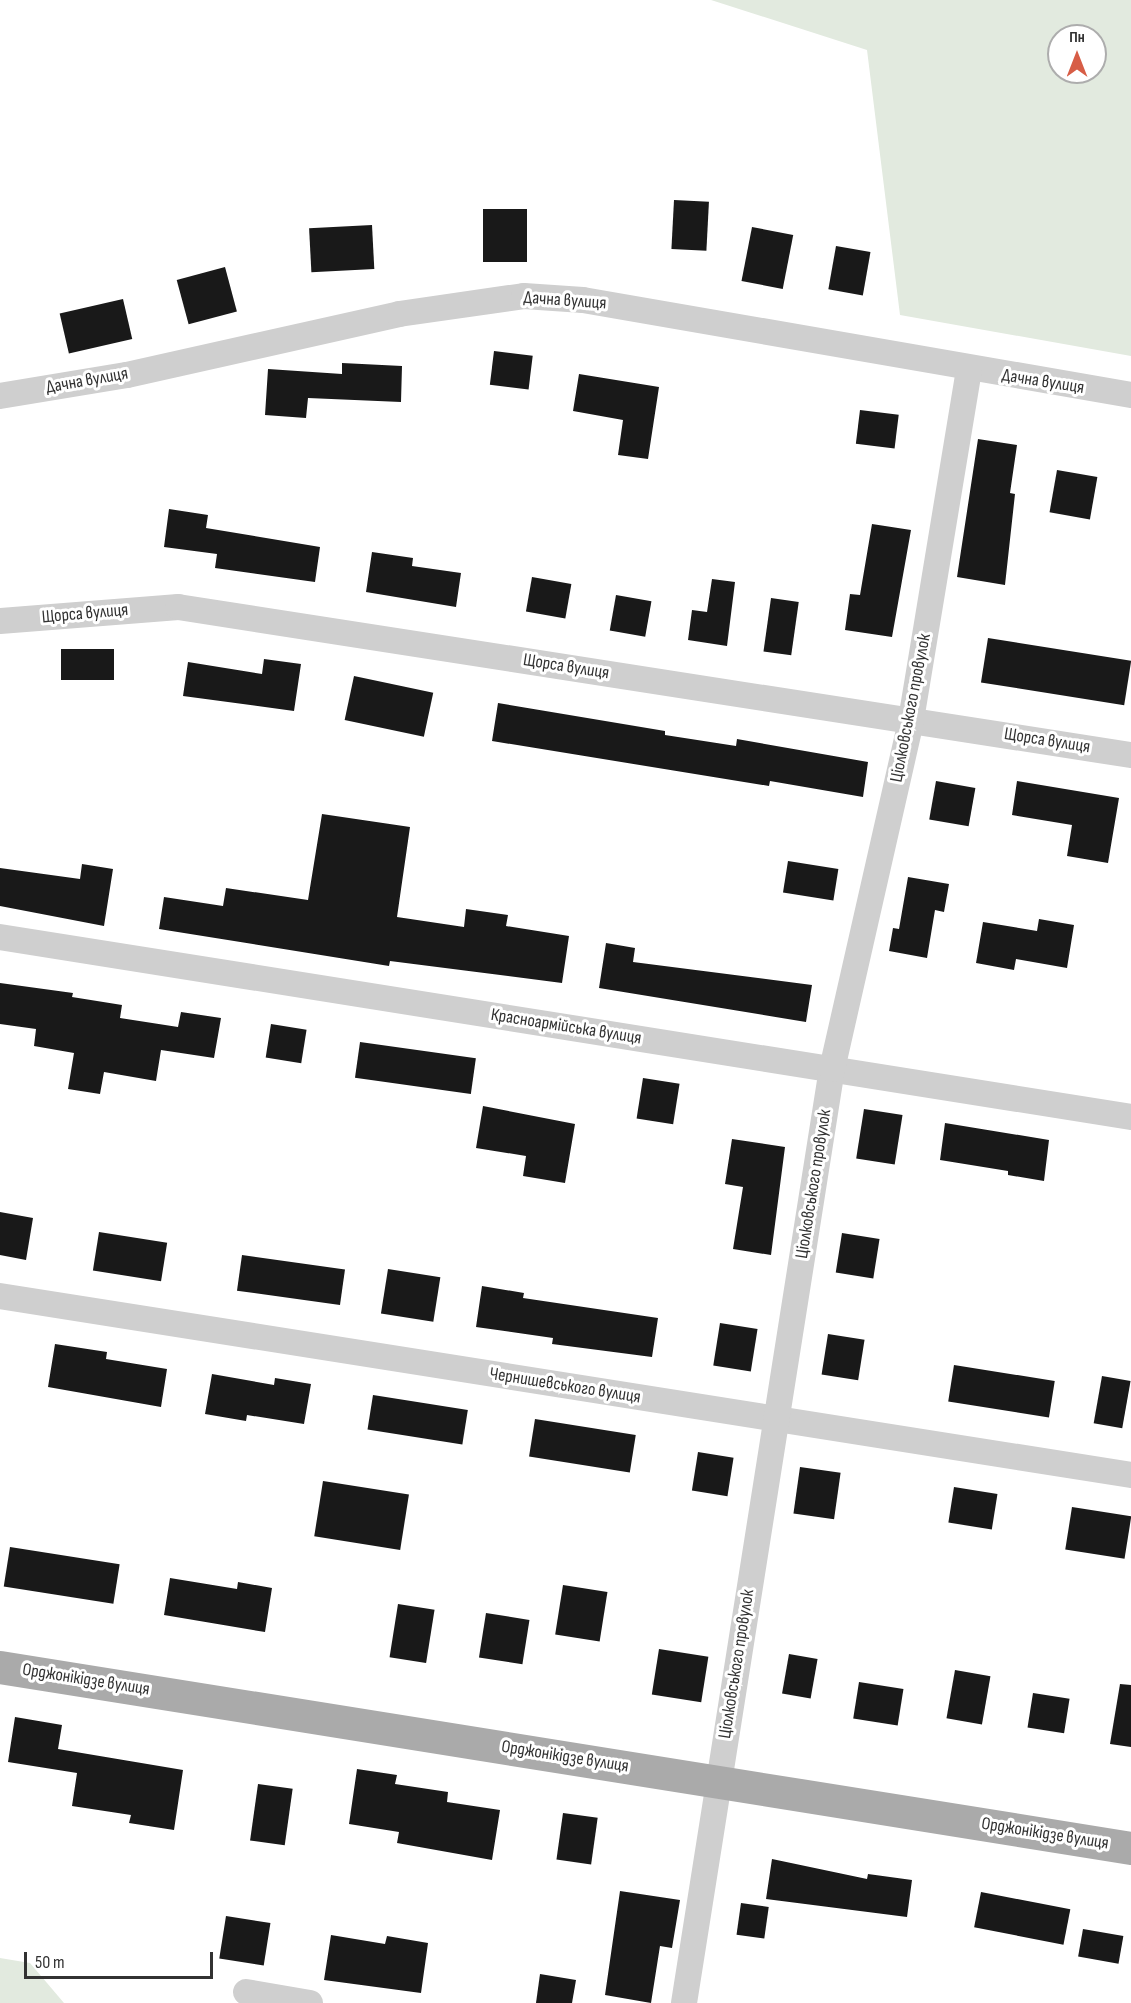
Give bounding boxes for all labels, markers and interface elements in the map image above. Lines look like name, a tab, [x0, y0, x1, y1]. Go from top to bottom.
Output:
north arrow	[1047, 24, 1107, 84]
text: Пн	[1069, 28, 1085, 47]
street label: Дачна вулиця	[523, 287, 607, 315]
street label: Дачна вулиця	[44, 363, 130, 399]
street label: Дачна вулиця	[1000, 365, 1086, 399]
street label: Щорса вулиця	[41, 599, 129, 629]
street label: Ціолковського провулок	[886, 632, 936, 784]
street label: Щорса вулиця	[521, 650, 611, 684]
street label: Щорса вулиця	[1002, 724, 1092, 758]
street label: Красноармійська вулиця	[489, 1004, 643, 1050]
street label: Ціолковського провулок	[792, 1108, 836, 1260]
street label: Чернишевського вулиця	[488, 1363, 642, 1409]
street label: Ціолковського провулок	[715, 1588, 759, 1740]
street label: Орджонікідзе вулиця	[21, 1659, 151, 1701]
street label: Орджонікідзе вулиця	[500, 1736, 630, 1778]
street label: Орджонікідзе вулиця	[980, 1813, 1110, 1855]
scale bar	[27, 1940, 216, 1978]
text: 50 m	[35, 1952, 65, 1973]

